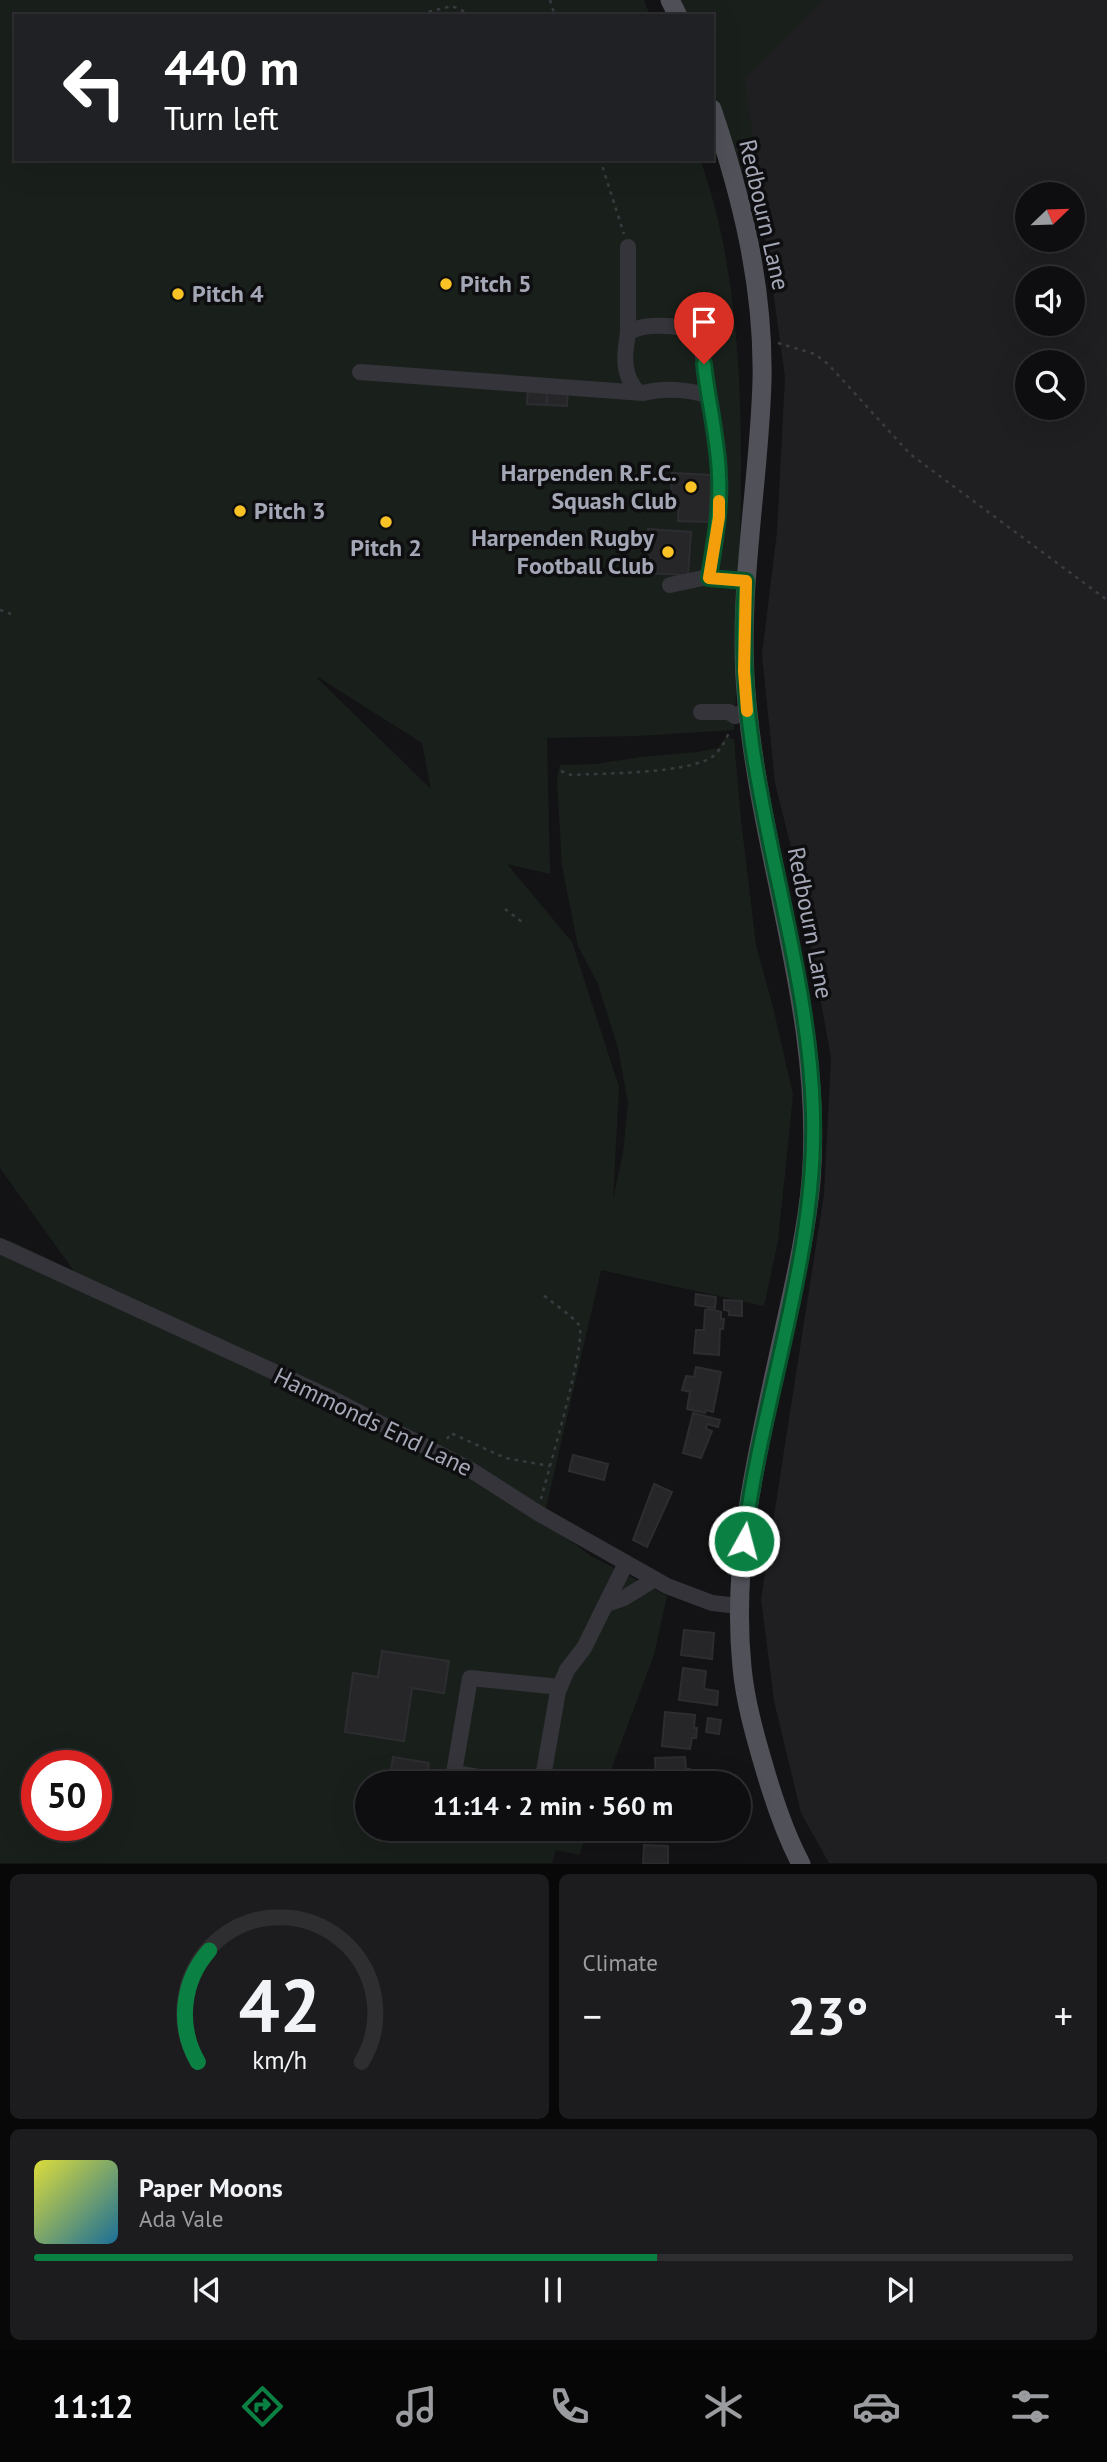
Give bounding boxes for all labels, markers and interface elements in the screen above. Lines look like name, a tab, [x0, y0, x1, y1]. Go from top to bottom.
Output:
text: 440 m	[164, 35, 299, 99]
icon: left	[49, 42, 140, 133]
text: Turn left	[164, 97, 279, 139]
street label: Redbourn Lane	[732, 136, 797, 293]
north arrow	[1015, 182, 1085, 252]
map controls	[1015, 182, 1085, 420]
button: sound	[1015, 266, 1085, 336]
place label: Pitch 5	[460, 268, 532, 299]
marker: Pitch 5	[438, 276, 454, 292]
place label: Pitch 4	[192, 278, 264, 309]
marker: Pitch 4	[170, 286, 186, 302]
pin	[674, 292, 734, 364]
icon: arrive	[685, 303, 723, 341]
button: search	[1015, 350, 1085, 420]
place label: Harpenden R.F.C. Squash Club	[501, 457, 677, 516]
marker: Harpenden R.F.C. Squash Club	[683, 479, 699, 495]
place label: Pitch 3	[254, 495, 326, 526]
marker: Pitch 3	[232, 503, 248, 519]
marker: Pitch 2	[378, 514, 394, 530]
place label: Harpenden Rugby Football Club	[471, 522, 655, 581]
place label: Pitch 2	[350, 532, 422, 563]
marker: Harpenden Rugby Football Club	[660, 544, 676, 560]
street label: Redbourn Lane	[781, 844, 840, 1001]
street label: Hammonds End Lane	[269, 1360, 477, 1483]
position arrow	[707, 1504, 781, 1578]
speed limit sign: 50	[21, 1750, 112, 1841]
text: 11:14 · 2 min · 560 m	[433, 1789, 673, 1822]
text: Climate	[583, 1948, 658, 1977]
text: 42	[238, 1959, 321, 2053]
text: 23°	[787, 1982, 869, 2049]
text: −	[583, 1991, 602, 2040]
text: +	[1054, 1991, 1073, 2040]
text: km/h	[252, 2044, 307, 2076]
text: Paper Moons	[139, 2171, 283, 2204]
text: Ada Vale	[139, 2204, 223, 2233]
icon: previous	[188, 2271, 226, 2309]
icon: pause	[534, 2271, 572, 2309]
icon: next	[881, 2271, 919, 2309]
icon: directions	[238, 2382, 287, 2431]
icon: music	[392, 2382, 441, 2431]
icon: phone	[545, 2382, 594, 2431]
icon: climate	[699, 2382, 748, 2431]
icon: car	[852, 2382, 901, 2431]
icon: filters	[1006, 2382, 1055, 2431]
text: 11:12	[52, 2385, 133, 2427]

